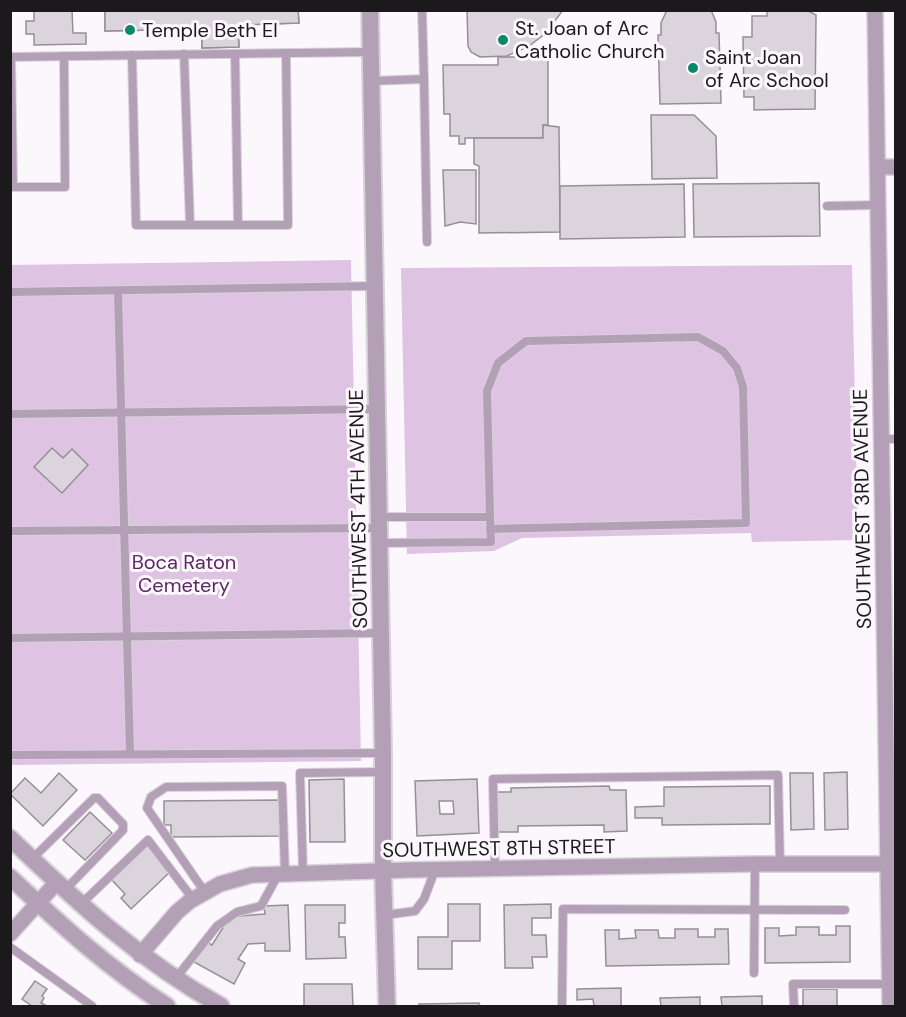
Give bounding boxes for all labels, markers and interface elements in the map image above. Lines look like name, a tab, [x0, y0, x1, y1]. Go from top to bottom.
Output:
place label: St. Joan of Arc Catholic Church	[515, 15, 664, 64]
place label: Temple Beth El	[142, 17, 278, 43]
marker: Temple Beth El	[123, 23, 137, 37]
marker: St. Joan of Arc Catholic Church	[496, 33, 510, 47]
place label: Saint Joan of Arc School	[705, 44, 829, 93]
marker: Saint Joan of Arc School	[686, 61, 700, 75]
street label: SOUTHWEST 4TH AVENUE	[343, 389, 373, 629]
street label: SOUTHWEST 3RD AVENUE	[847, 389, 877, 629]
park label: Boca Raton Cemetery	[132, 549, 236, 598]
street label: SOUTHWEST 8TH STREET	[382, 833, 616, 863]

